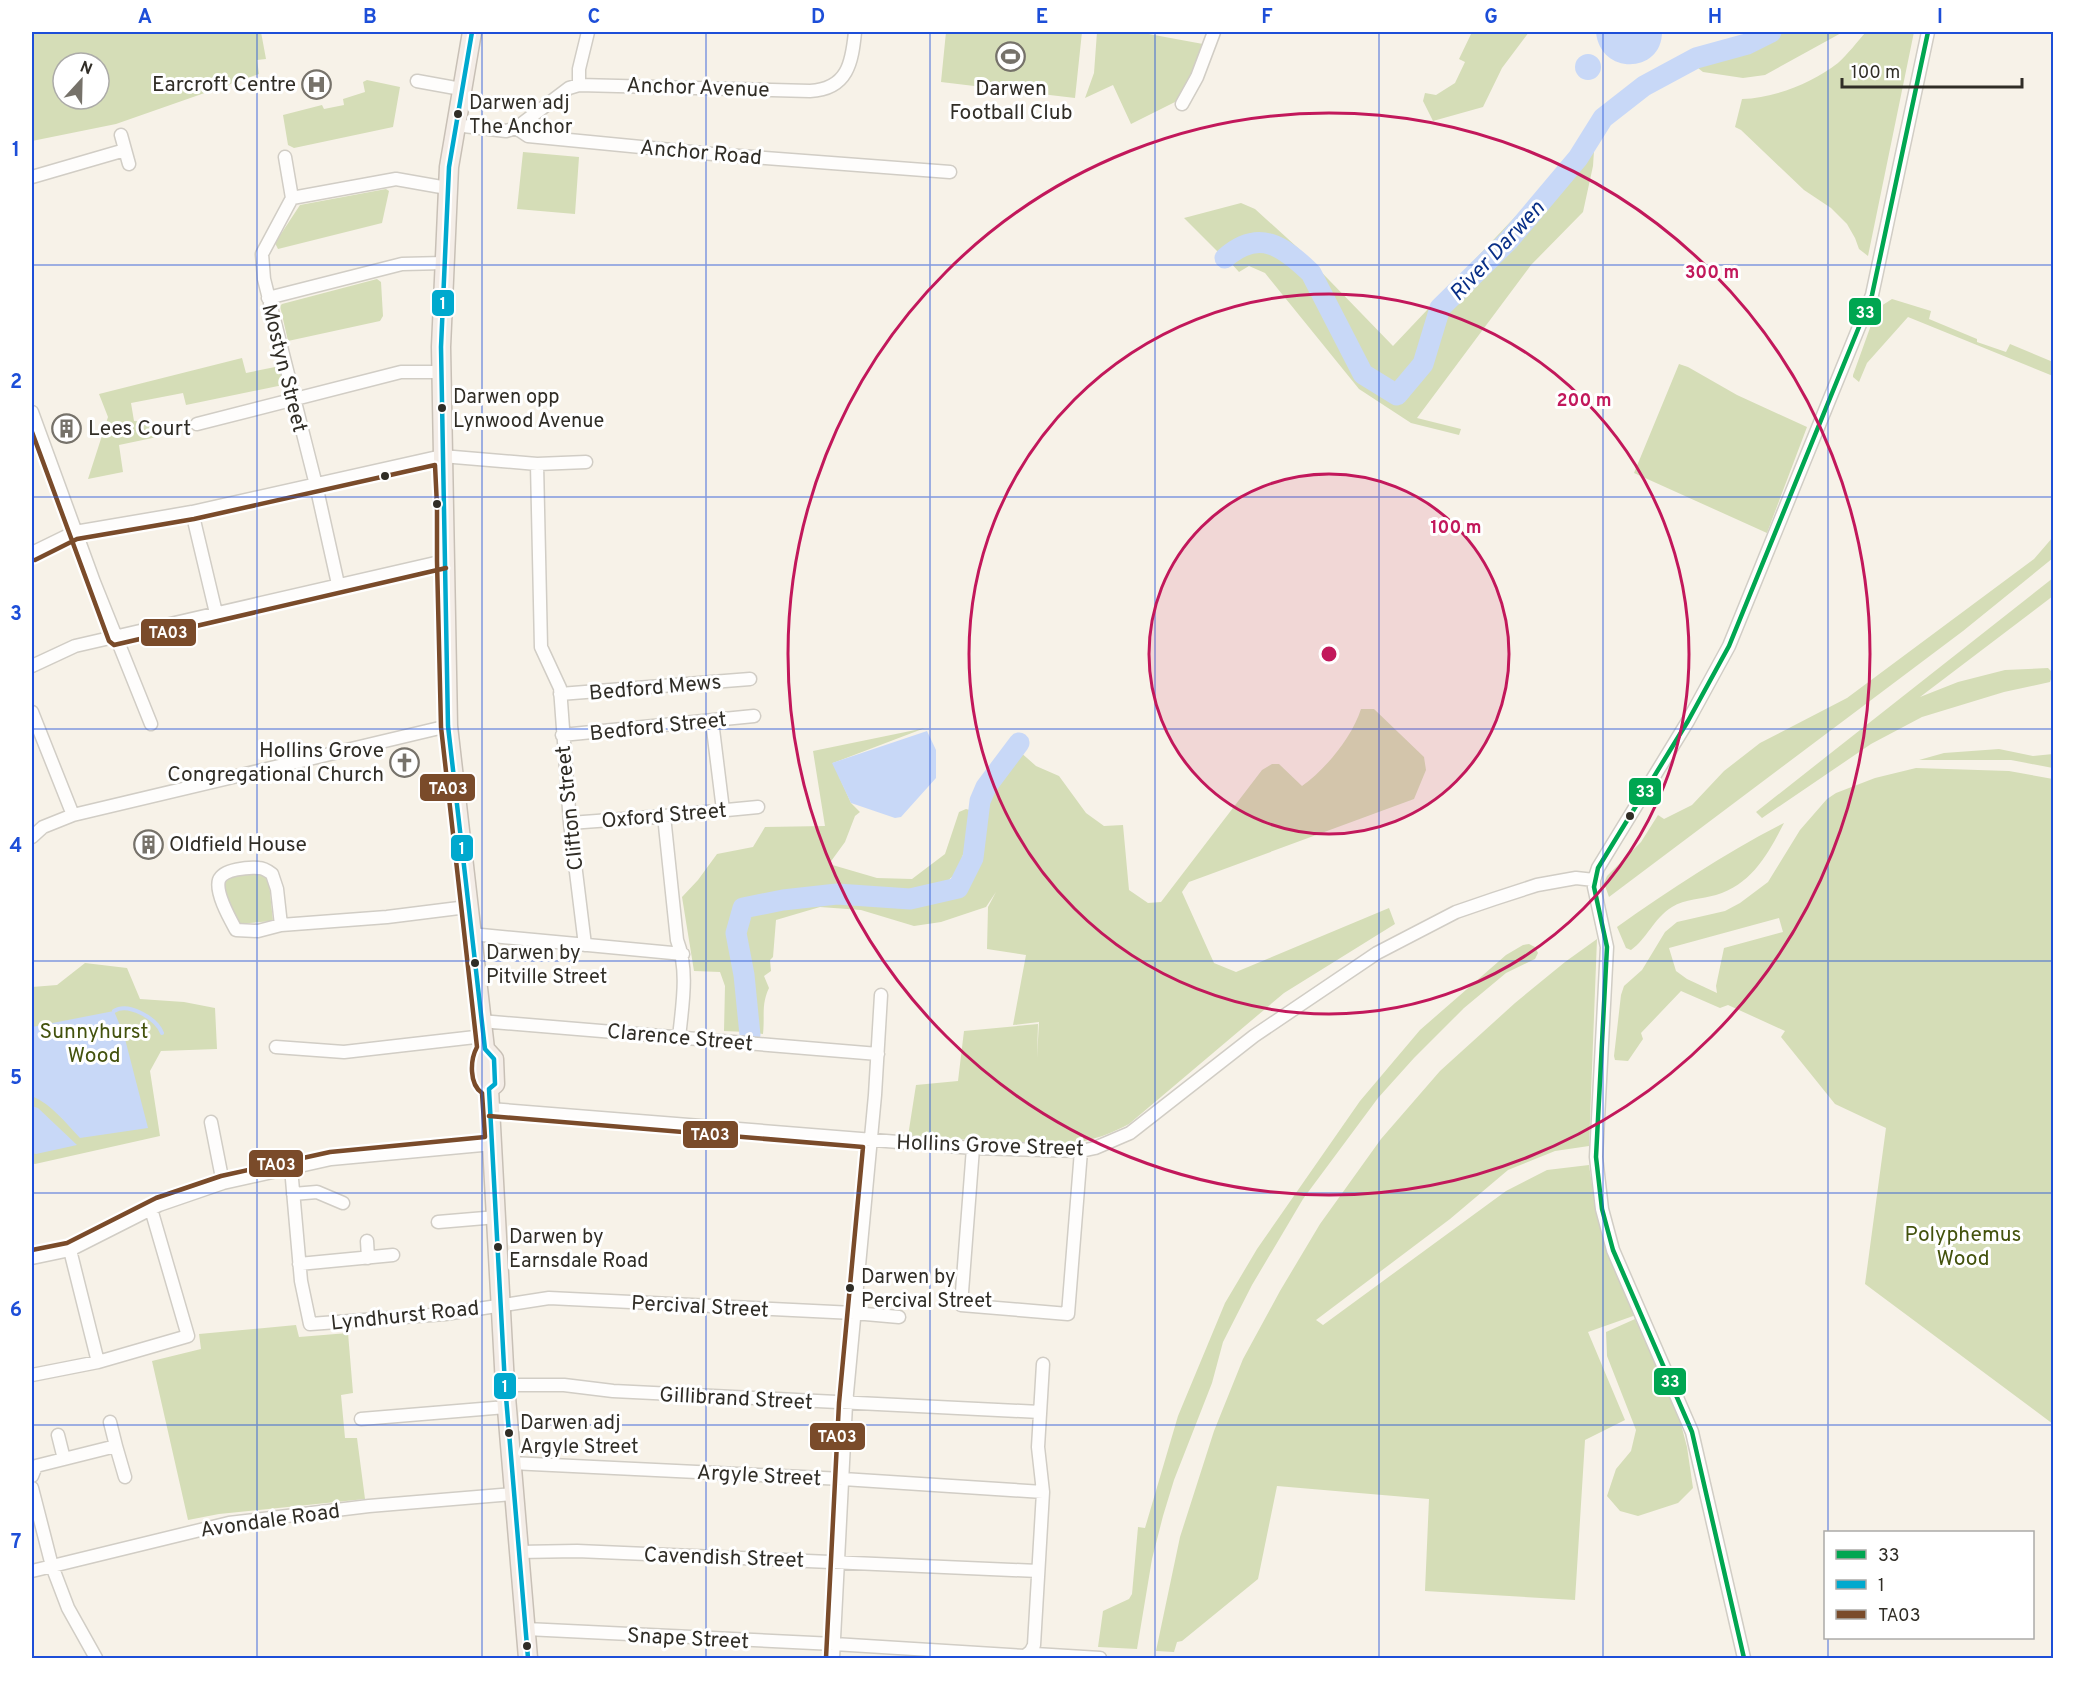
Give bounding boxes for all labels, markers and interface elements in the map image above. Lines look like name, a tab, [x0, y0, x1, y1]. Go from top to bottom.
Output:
text: A	[138, 5, 152, 31]
text: B	[363, 5, 377, 31]
text: C	[588, 5, 600, 31]
text: D	[811, 5, 825, 31]
text: E	[1036, 5, 1048, 31]
text: F	[1261, 5, 1273, 31]
text: G	[1484, 5, 1498, 31]
text: H	[1708, 5, 1722, 31]
text: I	[1937, 5, 1943, 31]
sports icon: Darwen Football Club	[995, 41, 1027, 73]
north arrow	[51, 51, 111, 111]
scale bar	[1842, 51, 2022, 89]
text: N	[77, 58, 95, 80]
text: 100 m	[1851, 62, 1900, 85]
hospital icon: Earcroft Centre	[301, 68, 333, 100]
place label: Earcroft Centre	[152, 72, 296, 99]
street label: Anchor Avenue	[626, 73, 770, 104]
place label: Darwen Football Club	[950, 76, 1073, 127]
place label: Darwen adj The Anchor	[469, 91, 573, 141]
marker: Darwen adj The Anchor	[452, 108, 464, 120]
street label: Anchor Road	[639, 135, 763, 172]
text: 1	[12, 138, 20, 164]
water label: River Darwen	[1444, 196, 1551, 308]
text: 300 m	[1685, 262, 1739, 285]
line badge: 1	[431, 289, 455, 317]
text: 1	[440, 295, 446, 315]
line badge: 33	[1848, 297, 1882, 326]
street label: Mostyn Street	[255, 301, 313, 435]
text: 33	[1855, 304, 1875, 324]
text: 2	[10, 370, 22, 396]
place label: Darwen opp Lynwood Avenue	[453, 385, 604, 435]
text: 200 m	[1556, 390, 1612, 413]
marker: Darwen opp Lynwood Avenue	[436, 402, 448, 414]
building icon: Lees Court	[51, 412, 83, 444]
place label: Lees Court	[88, 416, 191, 443]
unlabelled marker	[379, 470, 391, 482]
unlabelled marker	[431, 498, 443, 510]
text: 100 m	[1430, 517, 1482, 540]
text: 3	[10, 602, 22, 628]
line badge: TA03	[140, 618, 197, 647]
text: TA03	[148, 624, 188, 644]
centre of rings	[1319, 644, 1339, 664]
street label: Bedford Mews	[588, 669, 722, 708]
street label: Bedford Street	[588, 707, 728, 748]
place label: Hollins Grove Congregational Church	[167, 738, 384, 789]
street label: Clifton Street	[551, 744, 590, 872]
church icon: Hollins Grove Congregational Church	[389, 746, 421, 778]
line badge: TA03	[419, 773, 476, 802]
line badge: 33	[1628, 777, 1662, 806]
text: TA03	[428, 780, 468, 800]
text: 33	[1635, 783, 1655, 803]
street label: Oxford Street	[600, 798, 728, 835]
unlabelled marker	[1624, 810, 1636, 822]
building icon: Oldfield House	[132, 828, 164, 860]
place label: Oldfield House	[169, 832, 307, 859]
text: 4	[10, 834, 22, 860]
line badge: 1	[450, 834, 474, 862]
text: 1	[459, 840, 465, 860]
place label: Darwen by Pitville Street	[486, 941, 607, 991]
marker: Darwen by Pitville Street	[469, 957, 481, 969]
park label: Sunnyhurst Wood	[40, 1019, 148, 1070]
street label: Clarence Street	[606, 1019, 754, 1058]
text: 5	[10, 1066, 22, 1092]
line badge: TA03	[682, 1120, 739, 1149]
text: TA03	[690, 1126, 730, 1146]
street label: Hollins Grove Street	[896, 1130, 1084, 1163]
line badge: TA03	[248, 1149, 304, 1178]
text: TA03	[256, 1156, 296, 1176]
park label: Polyphemus Wood	[1905, 1222, 2021, 1273]
place label: Darwen by Earnsdale Road	[509, 1225, 649, 1275]
marker: Darwen by Earnsdale Road	[492, 1241, 504, 1253]
place label: Darwen by Percival Street	[861, 1265, 992, 1315]
marker: Darwen by Percival Street	[844, 1282, 856, 1294]
street label: Percival Street	[630, 1290, 769, 1325]
street label: Lyndhurst Road	[330, 1295, 481, 1338]
text: 6	[10, 1298, 22, 1324]
line badge: 33	[1653, 1367, 1687, 1396]
line badge: 1	[493, 1372, 517, 1400]
text: 33	[1660, 1373, 1680, 1393]
text: 1	[502, 1378, 508, 1398]
street label: Gillibrand Street	[659, 1382, 813, 1417]
place label: Darwen adj Argyle Street	[520, 1411, 639, 1461]
line badge: TA03	[809, 1422, 866, 1451]
marker: Darwen adj Argyle Street	[503, 1427, 515, 1439]
text: TA03	[817, 1428, 857, 1448]
street label: Argyle Street	[696, 1460, 822, 1493]
street label: Avondale Road	[199, 1498, 342, 1545]
text: 7	[11, 1530, 21, 1556]
legend	[1824, 1531, 2034, 1639]
street label: Cavendish Street	[643, 1542, 805, 1575]
text: 33	[1878, 1545, 1900, 1568]
text: 1	[1878, 1575, 1885, 1598]
text: TA03	[1878, 1605, 1921, 1628]
street label: Snape Street	[626, 1623, 750, 1656]
unlabelled marker	[521, 1640, 533, 1652]

